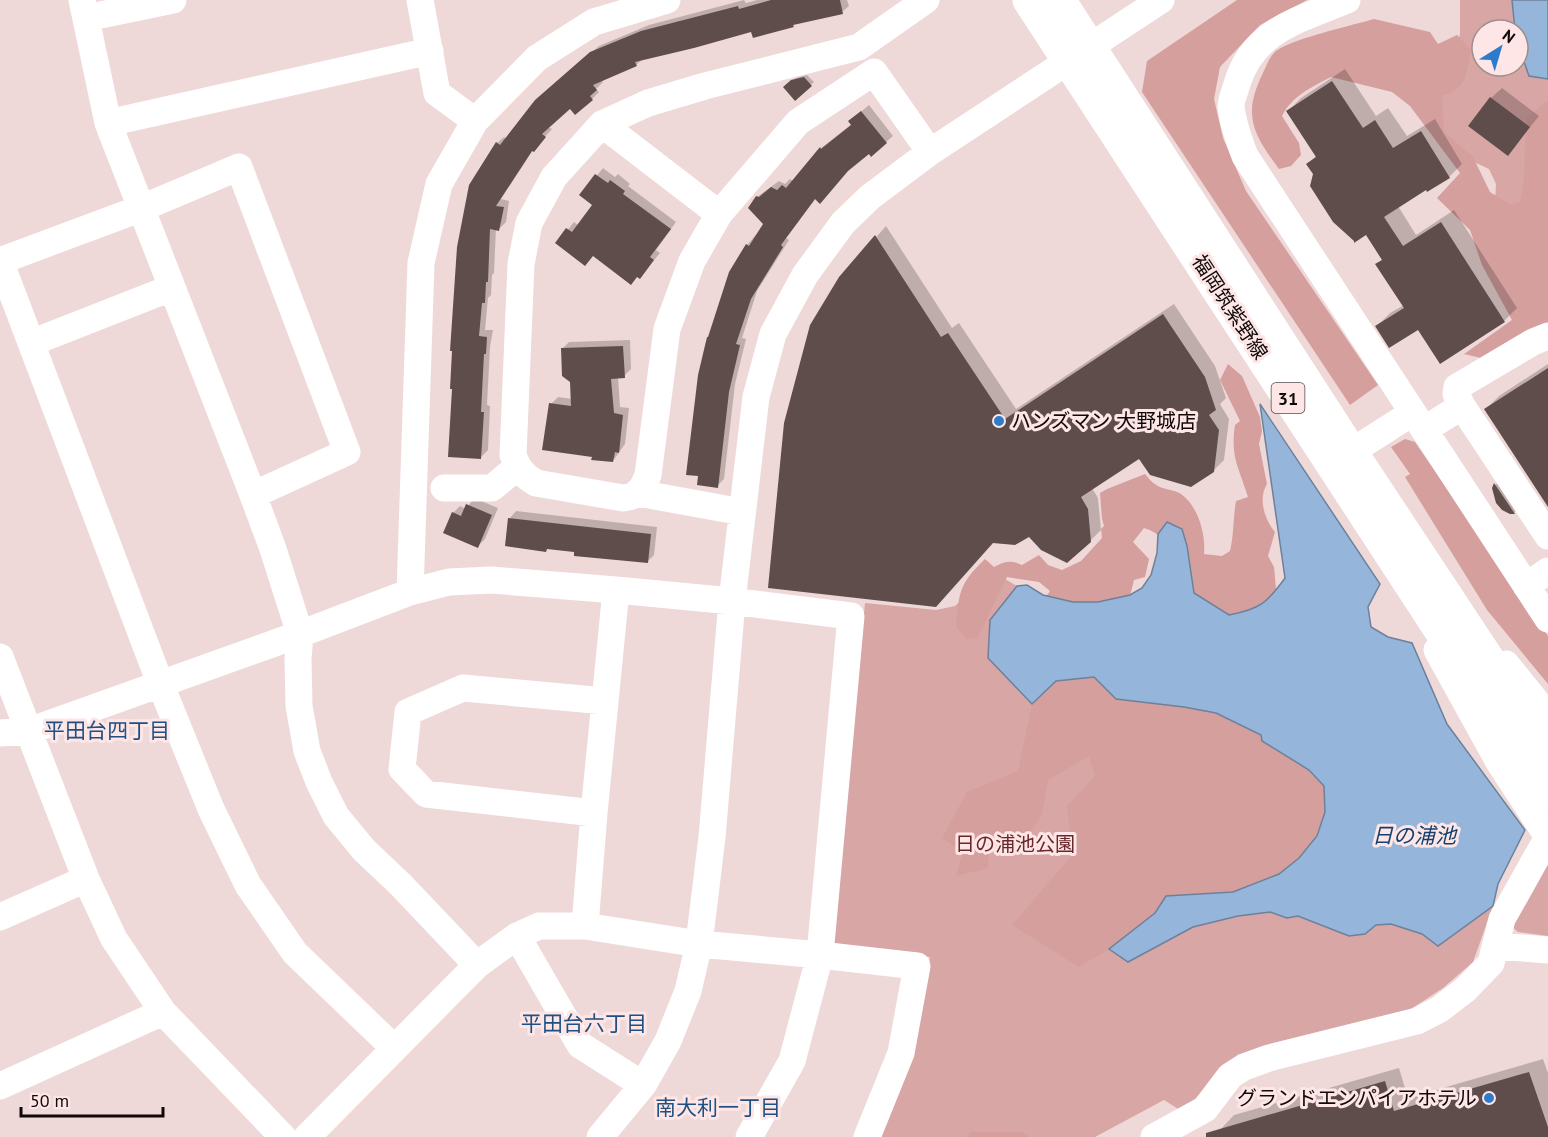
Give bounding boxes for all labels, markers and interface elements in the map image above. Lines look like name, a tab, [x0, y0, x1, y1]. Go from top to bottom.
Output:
north arrow	[1470, 18, 1530, 78]
text: N	[1499, 25, 1519, 47]
street label: 福岡筑紫野線	[1186, 250, 1274, 364]
road number: 31	[1272, 383, 1304, 413]
place label: ハンズマン 大野城店	[1011, 408, 1196, 434]
marker: ハンズマン 大野城店	[992, 414, 1006, 428]
district label: 平田台四丁目	[44, 717, 170, 744]
water label: 日の浦池	[1372, 822, 1458, 849]
park label: 日の浦池公園	[955, 831, 1075, 857]
district label: 平田台六丁目	[521, 1010, 647, 1037]
scale bar	[21, 1080, 164, 1118]
place label: グランドエンパイアホテル	[1237, 1085, 1477, 1111]
text: 50 m	[30, 1089, 69, 1112]
marker: グランドエンパイアホテル	[1482, 1091, 1496, 1105]
district label: 南大利一丁目	[655, 1094, 781, 1121]

